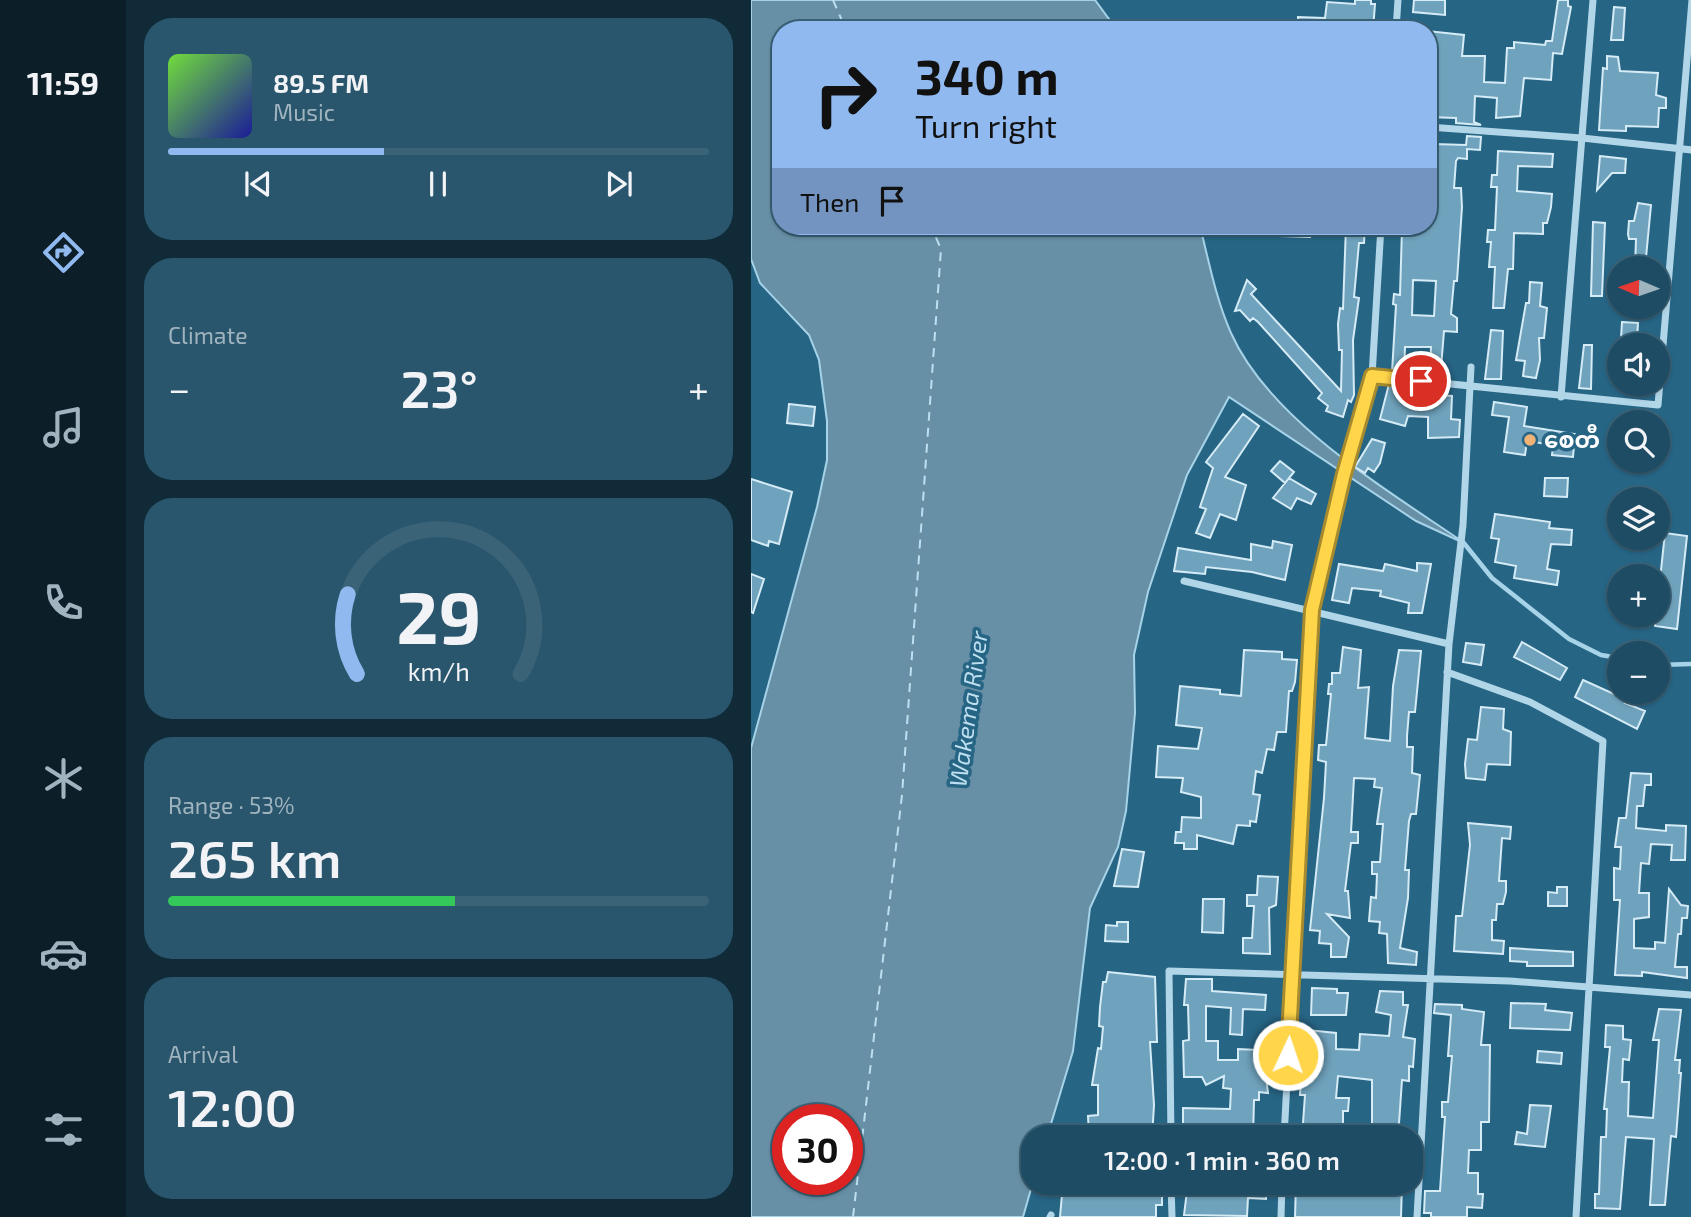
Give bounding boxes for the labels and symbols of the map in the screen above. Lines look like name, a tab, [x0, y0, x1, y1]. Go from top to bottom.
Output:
north arrow	[1607, 256, 1670, 318]
pin	[1391, 351, 1451, 411]
place label: စေတီ	[1544, 424, 1600, 453]
marker: စေတီ	[1522, 432, 1538, 448]
water label: Wakema River	[942, 629, 993, 789]
position arrow	[1251, 1018, 1325, 1092]
speed limit sign: 30	[772, 1104, 863, 1195]

